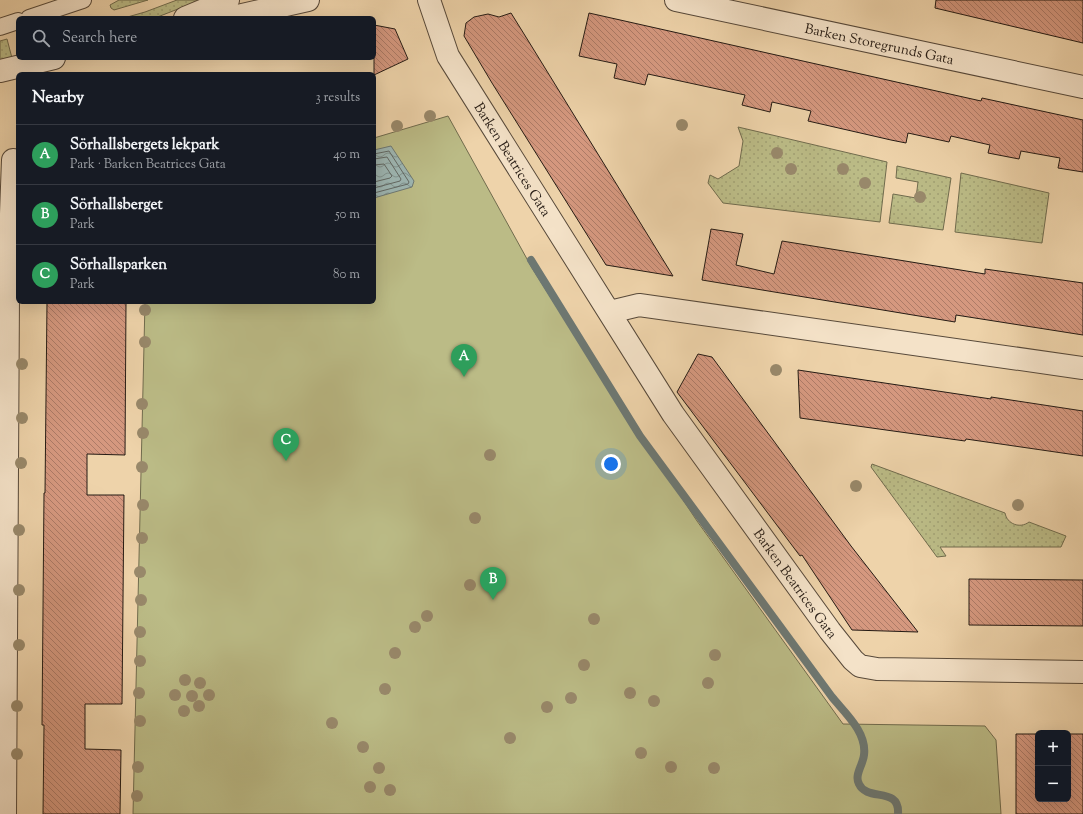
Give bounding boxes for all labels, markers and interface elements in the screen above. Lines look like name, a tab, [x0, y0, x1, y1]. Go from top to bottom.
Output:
search box	[16, 16, 376, 60]
street label: Barken Storegrunds Gata	[803, 20, 956, 71]
icon: search	[30, 27, 52, 49]
text: Search here	[62, 28, 137, 49]
text: Nearby	[32, 86, 84, 110]
text: 3 results	[315, 89, 360, 107]
street label: Barken Beatrices Gata	[468, 99, 555, 222]
text: Sörhallsbergets lekpark	[70, 135, 219, 156]
text: A	[40, 146, 50, 164]
text: 40 m	[333, 146, 360, 164]
text: Park · Barken Beatrices Gata	[70, 156, 226, 174]
text: Sörhallsberget	[70, 195, 163, 216]
text: B	[41, 206, 49, 224]
text: 50 m	[335, 206, 360, 224]
text: Park	[70, 216, 95, 234]
text: Sörhallsparken	[70, 255, 167, 276]
text: C	[40, 266, 50, 284]
text: 80 m	[333, 266, 360, 284]
text: Park	[70, 276, 95, 294]
pin: A	[451, 344, 477, 377]
pin: C	[273, 428, 299, 461]
your location	[601, 454, 621, 474]
street label: Barken Beatrices Gata	[747, 525, 841, 644]
pin: B	[480, 567, 506, 600]
map controls	[1035, 730, 1071, 802]
button: +	[1035, 730, 1071, 766]
button: −	[1035, 766, 1071, 802]

